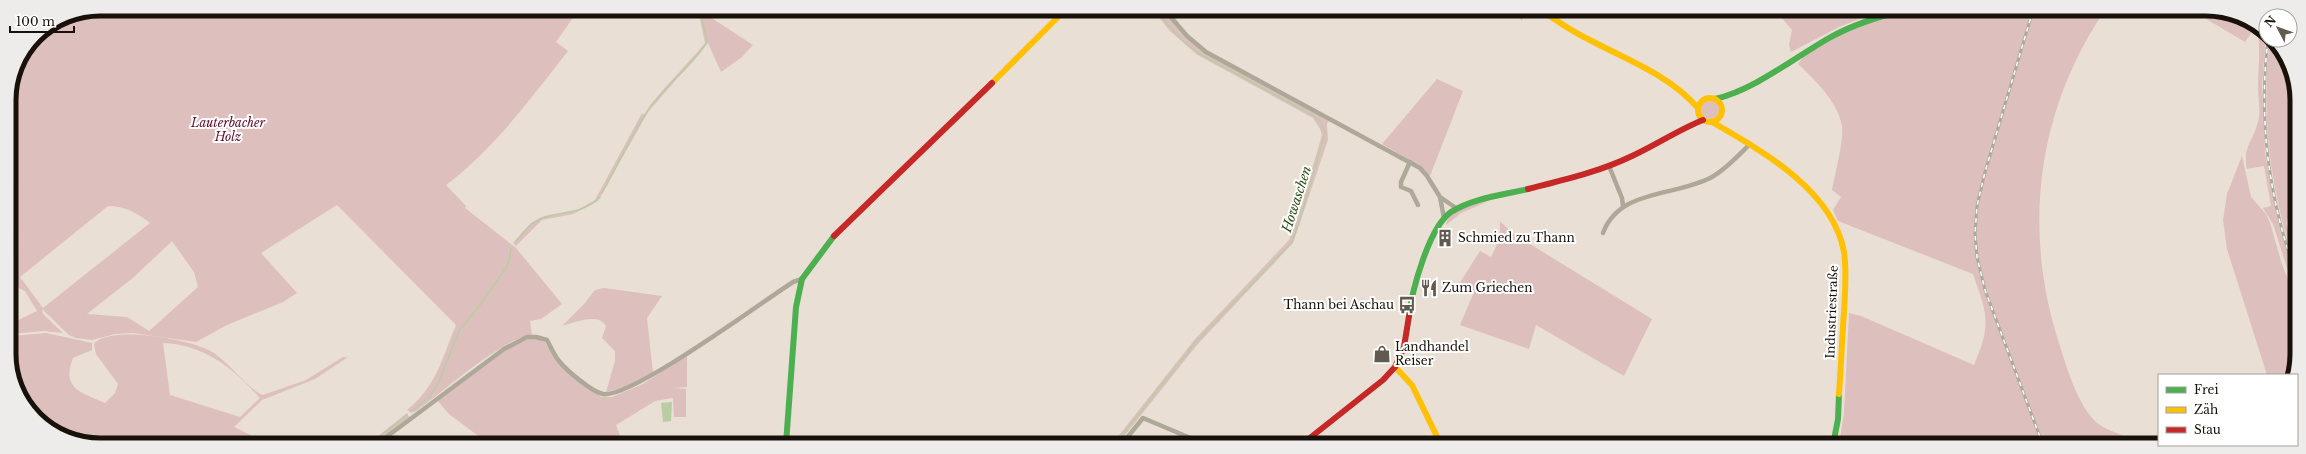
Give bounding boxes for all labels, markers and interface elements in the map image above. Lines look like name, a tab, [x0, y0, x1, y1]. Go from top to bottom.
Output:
scale bar	[10, 8, 74, 34]
north arrow	[2258, 8, 2298, 48]
text: N	[2262, 12, 2280, 30]
text: 100 m	[16, 14, 55, 29]
park label: Lauterbacher Holz	[190, 115, 266, 144]
water label: Howaschen	[1277, 164, 1315, 235]
building icon: Schmied zu Thann	[1435, 228, 1455, 248]
place label: Schmied zu Thann	[1458, 230, 1575, 245]
street label: Industriestraße	[1822, 265, 1841, 359]
restaurant icon: Zum Griechen	[1419, 278, 1439, 298]
place label: Zum Griechen	[1442, 280, 1532, 295]
bus stop icon: Thann bei Aschau	[1397, 295, 1417, 315]
place label: Thann bei Aschau	[1284, 297, 1394, 312]
place label: Landhandel Reiser	[1395, 339, 1469, 368]
shop icon: Landhandel Reiser	[1372, 344, 1392, 364]
legend	[2158, 374, 2298, 446]
text: Frei	[2194, 382, 2219, 397]
text: Zäh	[2194, 402, 2218, 417]
text: Stau	[2194, 422, 2221, 437]

